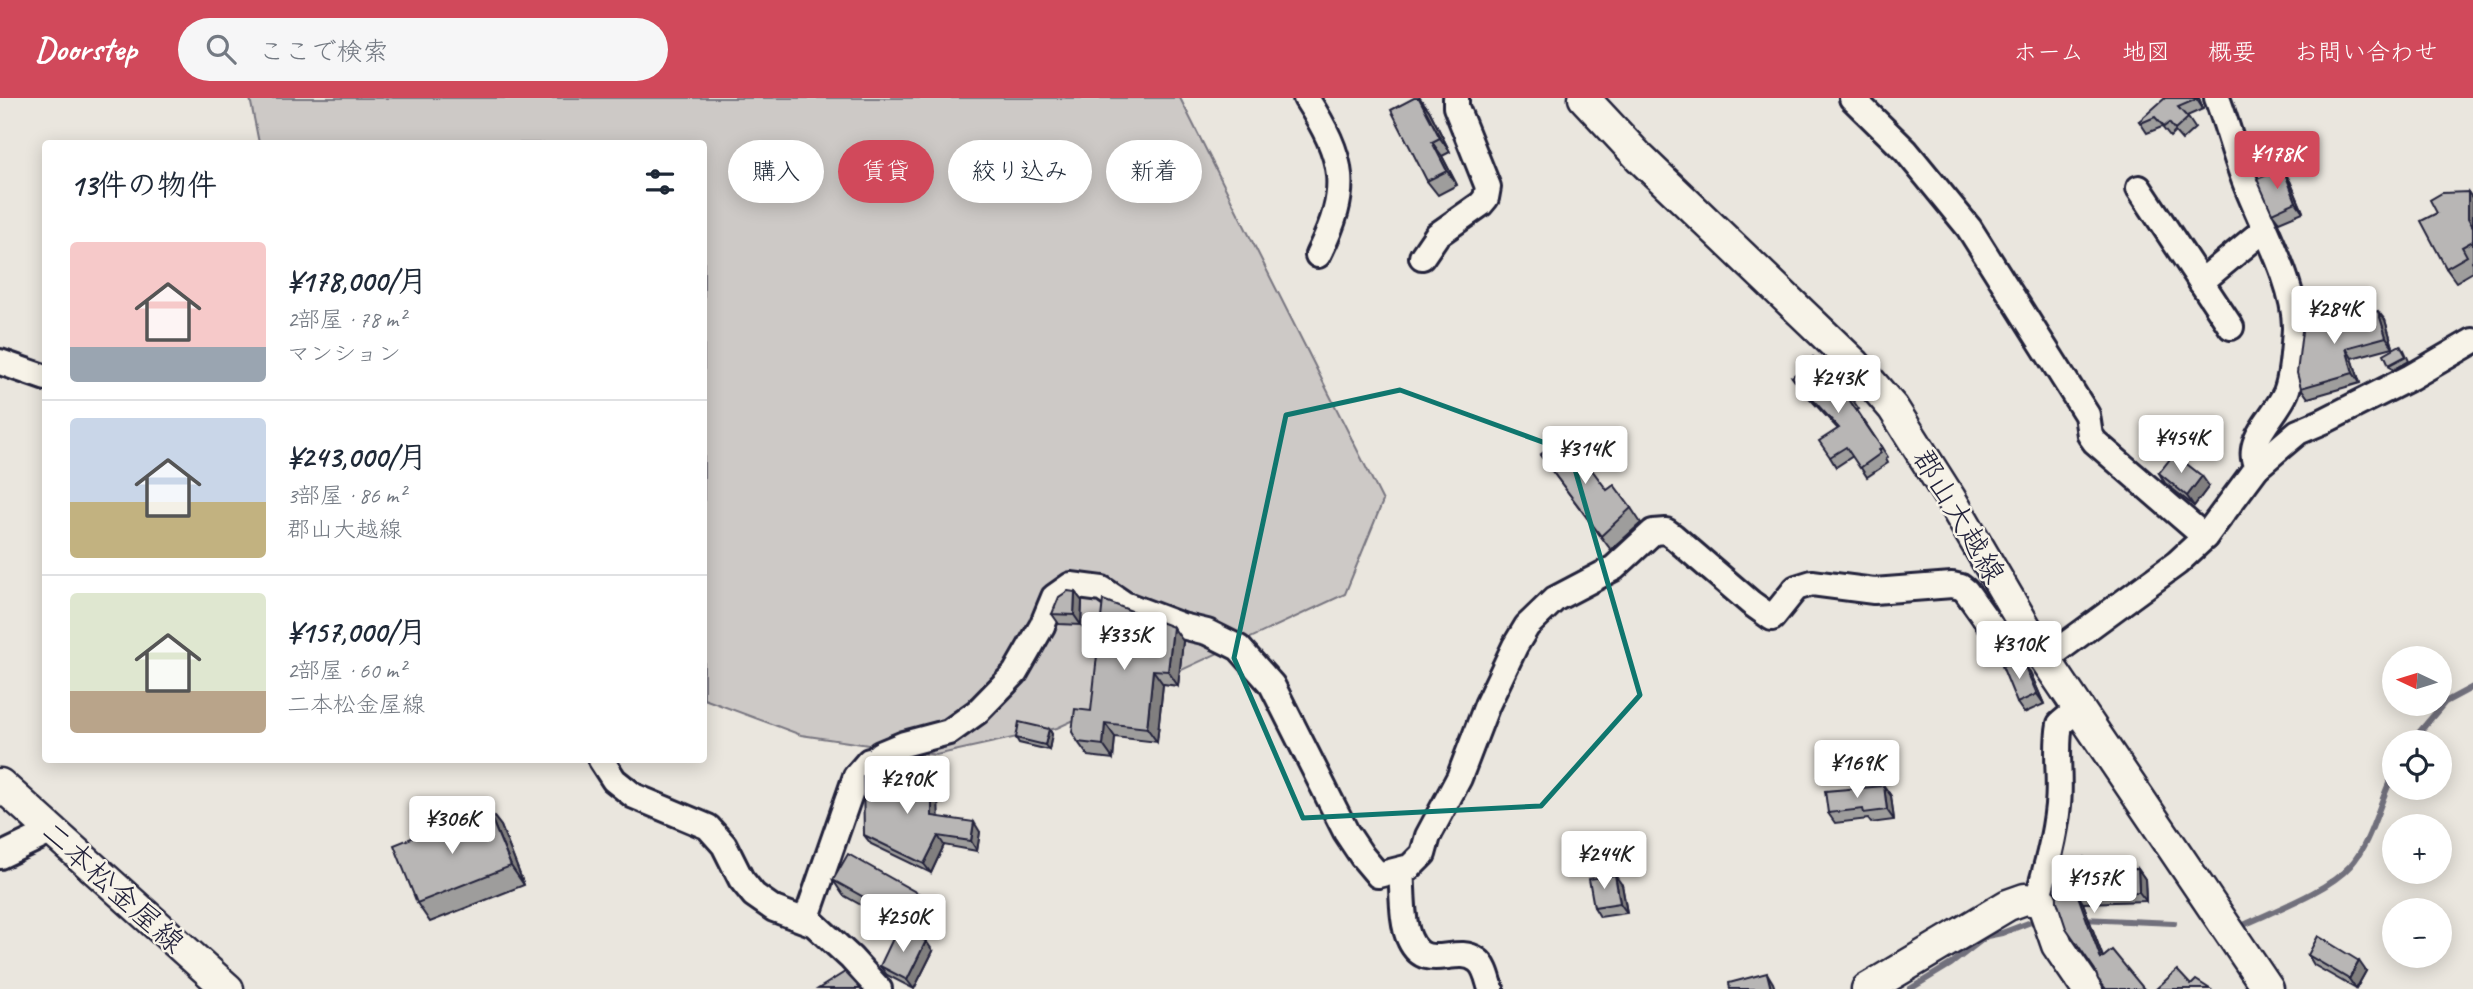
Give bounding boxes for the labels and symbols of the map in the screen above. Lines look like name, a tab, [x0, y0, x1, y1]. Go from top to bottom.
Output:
pin: ¥178K	[2228, 132, 2326, 191]
pin: ¥284K	[2285, 286, 2383, 346]
pin: ¥243K	[1789, 356, 1887, 415]
pin: ¥454K	[2132, 416, 2230, 475]
pin: ¥314K	[1536, 426, 1634, 486]
street label: 郡山大越線	[1904, 442, 2014, 590]
pin: ¥335K	[1075, 612, 1173, 672]
pin: ¥310K	[1970, 622, 2068, 681]
north arrow	[2382, 646, 2452, 716]
pin: ¥169K	[1808, 740, 1906, 800]
pin: ¥290K	[858, 756, 956, 816]
pin: ¥306K	[403, 796, 501, 856]
street label: 二本松金屋線	[33, 813, 193, 961]
pin: ¥244K	[1555, 832, 1653, 891]
pin: ¥157K	[2045, 856, 2143, 915]
pin: ¥250K	[854, 894, 952, 954]

